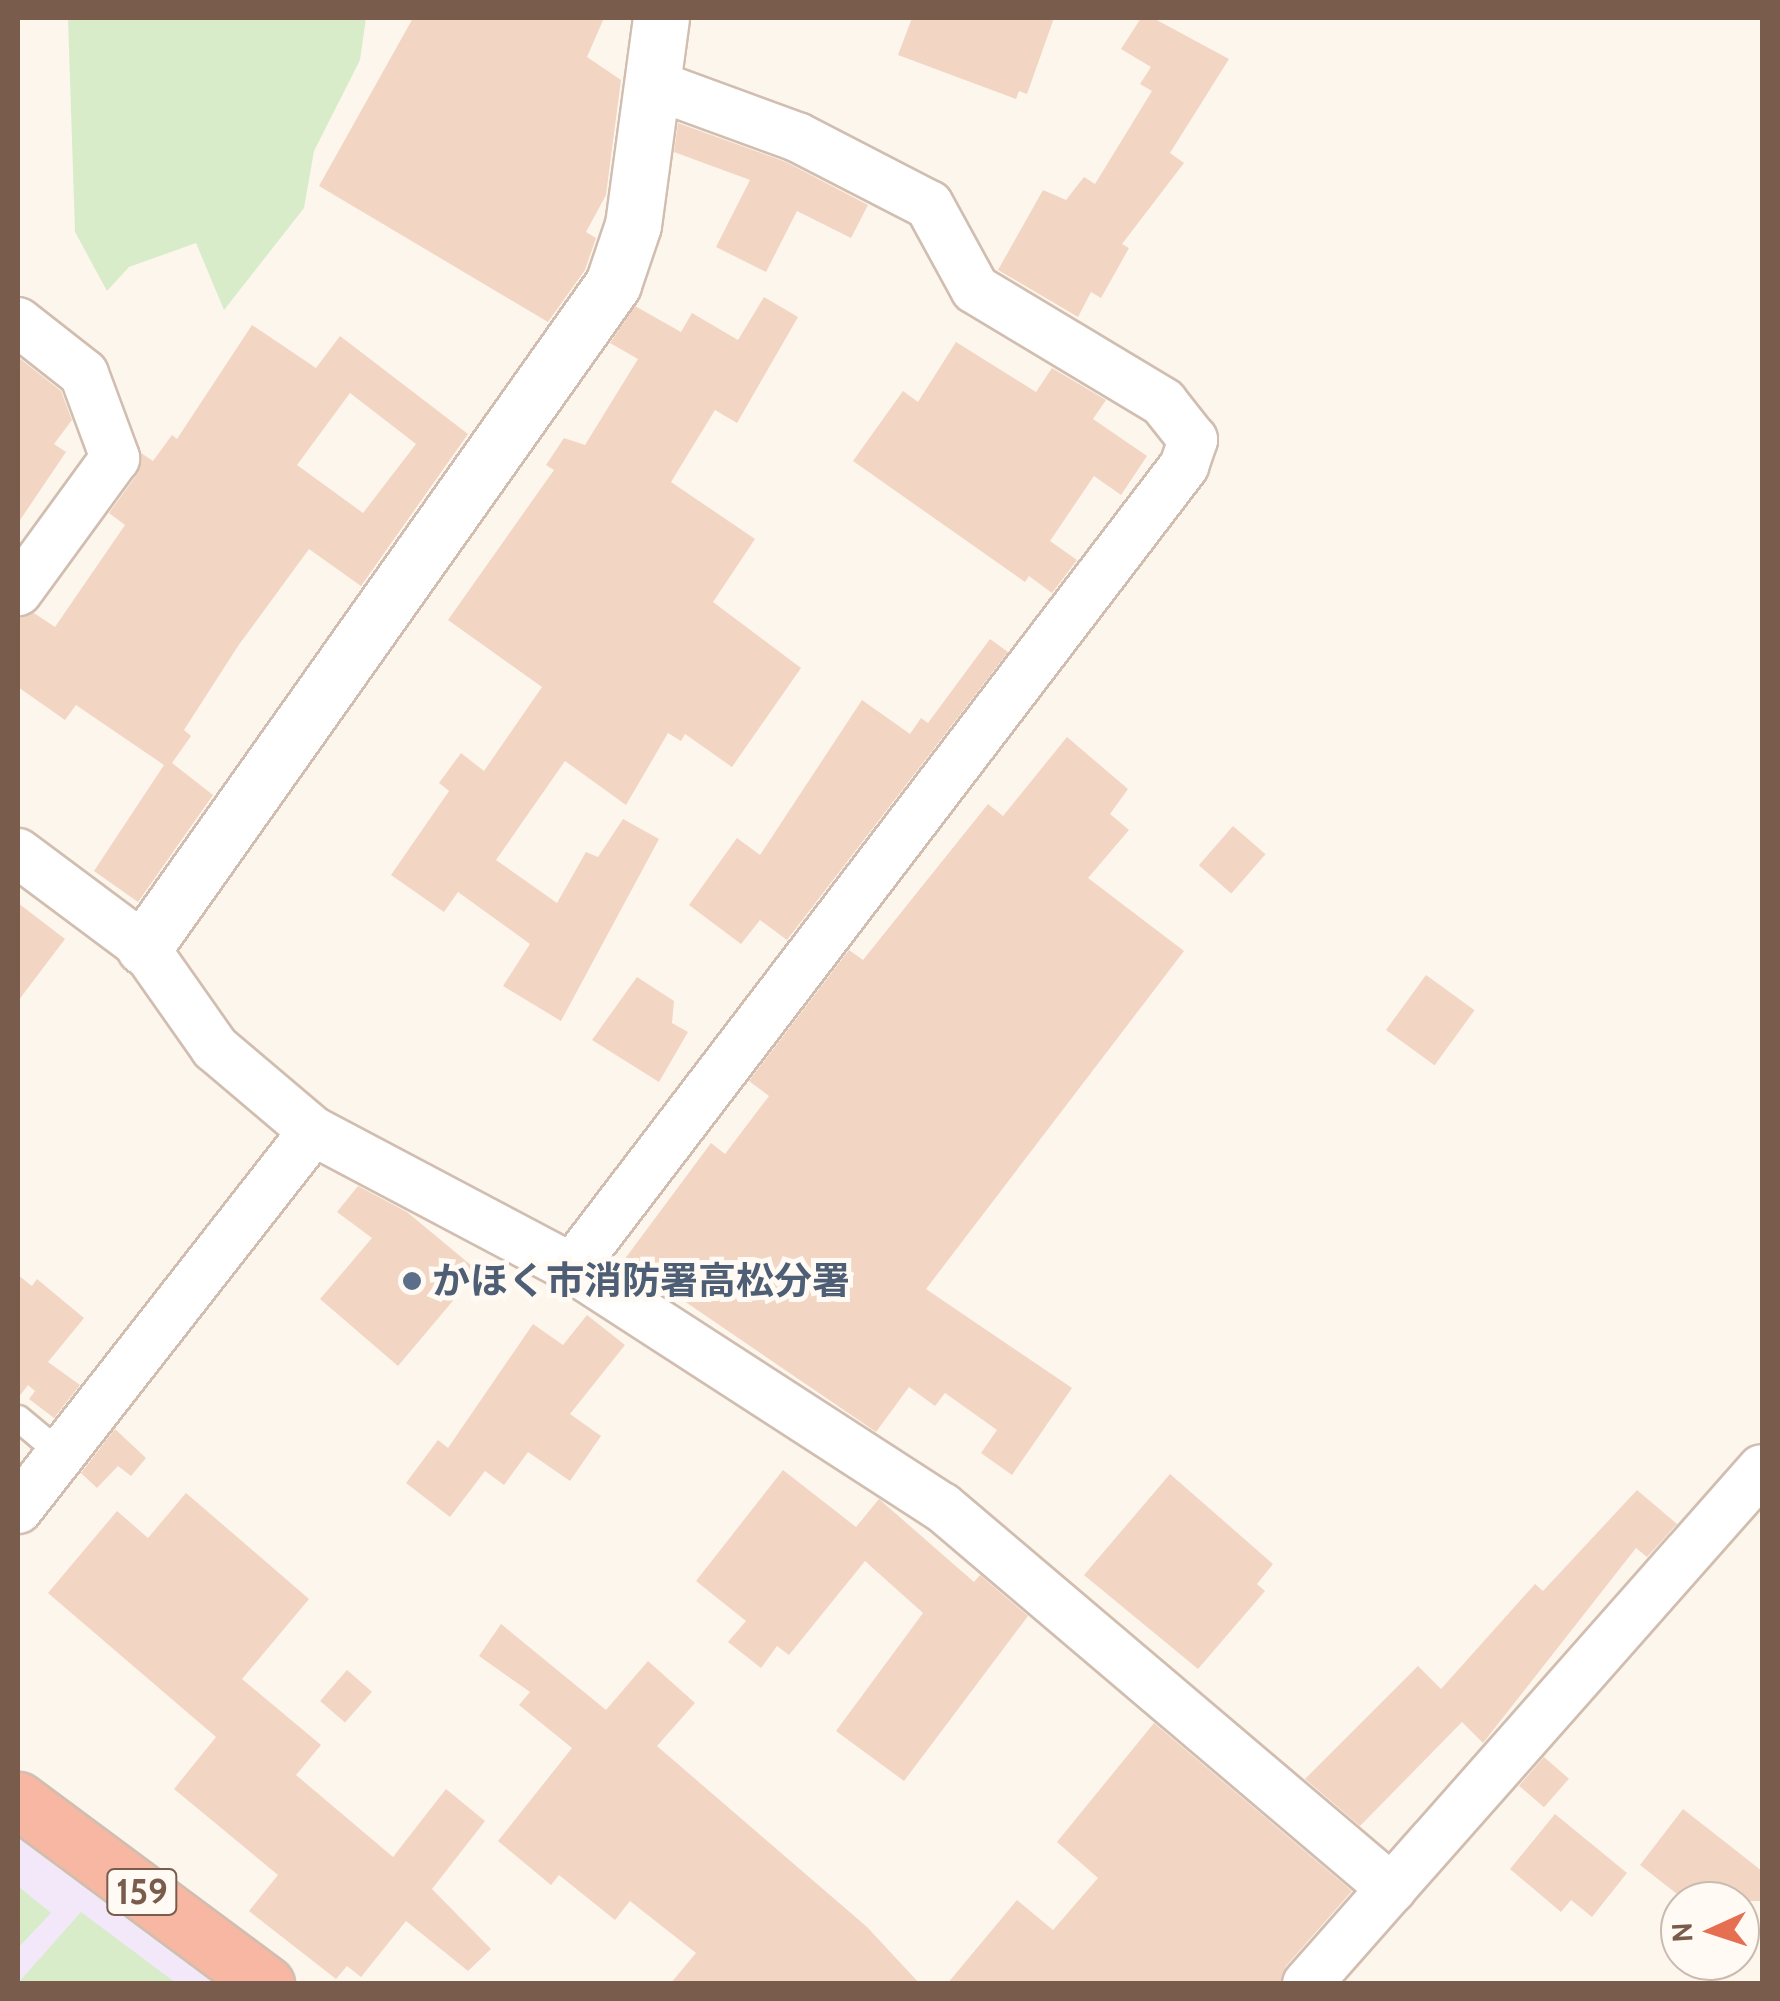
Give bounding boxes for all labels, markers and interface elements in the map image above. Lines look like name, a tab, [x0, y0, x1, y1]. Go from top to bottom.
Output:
place label: かほく市消防署高松分署	[432, 1258, 850, 1304]
marker: かほく市消防署高松分署	[401, 1270, 423, 1292]
road number: 159	[104, 1862, 180, 1922]
north arrow	[1660, 1881, 1760, 1981]
text: N	[1665, 1922, 1700, 1943]

